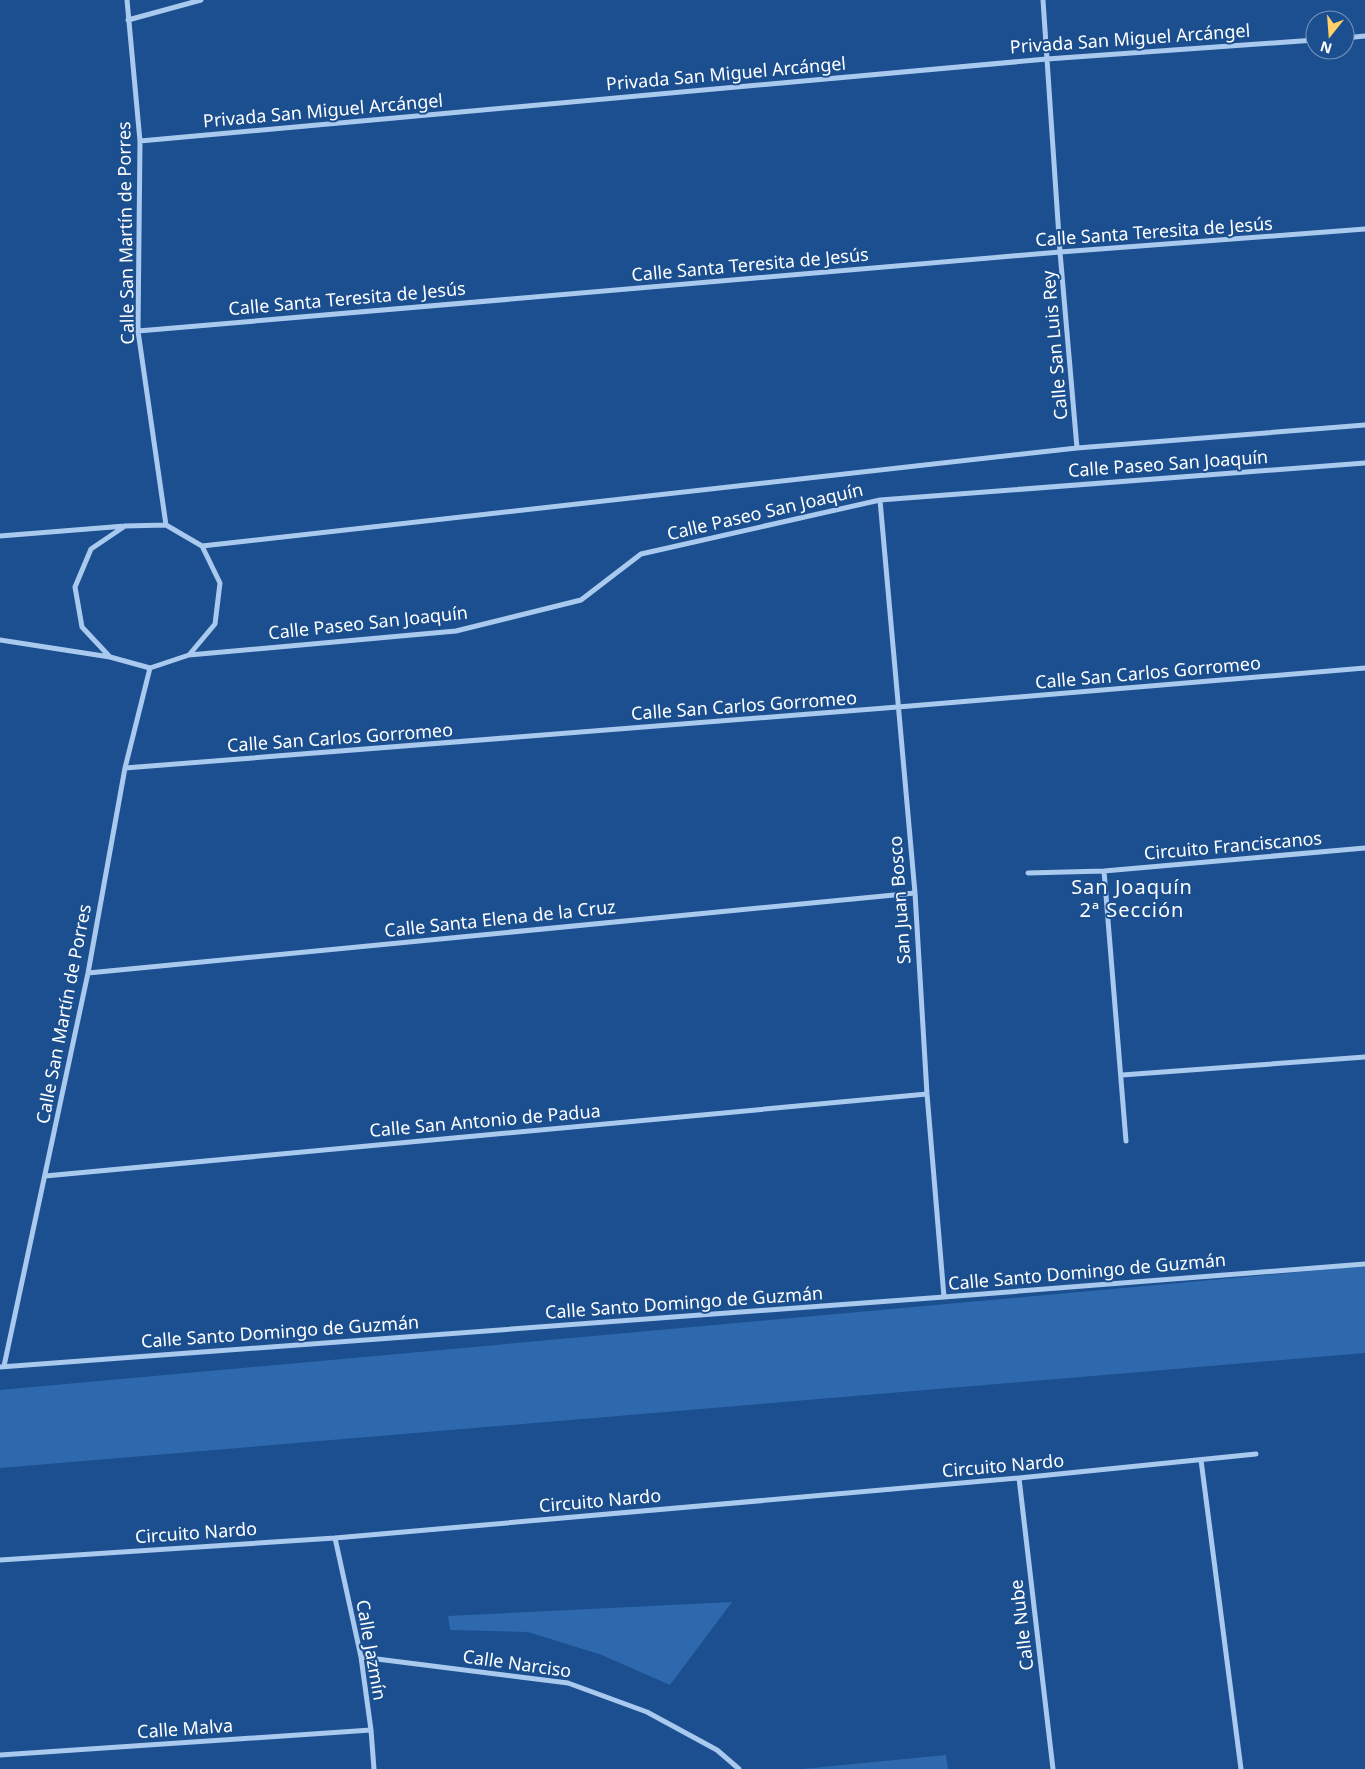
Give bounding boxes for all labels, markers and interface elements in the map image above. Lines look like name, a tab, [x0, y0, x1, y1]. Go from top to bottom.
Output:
north arrow	[1305, 10, 1355, 60]
street label: Privada San Miguel Arcángel	[1009, 18, 1251, 58]
text: N	[1318, 37, 1334, 59]
street label: Privada San Miguel Arcángel	[605, 51, 847, 95]
street label: Privada San Miguel Arcángel	[202, 88, 444, 132]
street label: Calle San Martín de Porres	[111, 121, 139, 345]
street label: Calle Santa Teresita de Jesús	[1034, 211, 1273, 251]
street label: Calle Santa Teresita de Jesús	[630, 242, 869, 286]
street label: Calle San Luis Rey	[1035, 268, 1072, 421]
street label: Calle Santa Teresita de Jesús	[227, 276, 466, 320]
street label: Calle Paseo San Joaquín	[1067, 444, 1269, 482]
street label: Calle Paseo San Joaquín	[664, 477, 865, 545]
street label: Calle Paseo San Joaquín	[267, 600, 469, 644]
street label: Calle San Carlos Gorromeo	[1034, 650, 1262, 694]
street label: Calle San Carlos Gorromeo	[630, 685, 858, 725]
street label: Calle San Carlos Gorromeo	[226, 717, 454, 757]
street label: Circuito Franciscanos	[1143, 825, 1323, 865]
street label: San Juan Bosco	[883, 835, 915, 965]
district label: San Joaquín 2ª Sección	[1071, 873, 1193, 923]
street label: Calle Santa Elena de la Cruz	[383, 894, 617, 942]
street label: Calle San Martín de Porres	[30, 902, 96, 1126]
street label: Calle San Antonio de Padua	[368, 1098, 601, 1142]
street label: Calle Santo Domingo de Guzmán	[947, 1247, 1227, 1295]
street label: Calle Santo Domingo de Guzmán	[544, 1280, 824, 1324]
street label: Calle Santo Domingo de Guzmán	[140, 1309, 420, 1353]
street label: Circuito Nardo	[941, 1448, 1065, 1482]
street label: Circuito Nardo	[538, 1483, 662, 1517]
street label: Circuito Nardo	[134, 1516, 258, 1548]
street label: Calle Nube	[1004, 1578, 1039, 1672]
street label: Calle Jazmín	[351, 1598, 393, 1702]
street label: Calle Narciso	[461, 1644, 573, 1682]
street label: Calle Malva	[136, 1713, 234, 1743]

